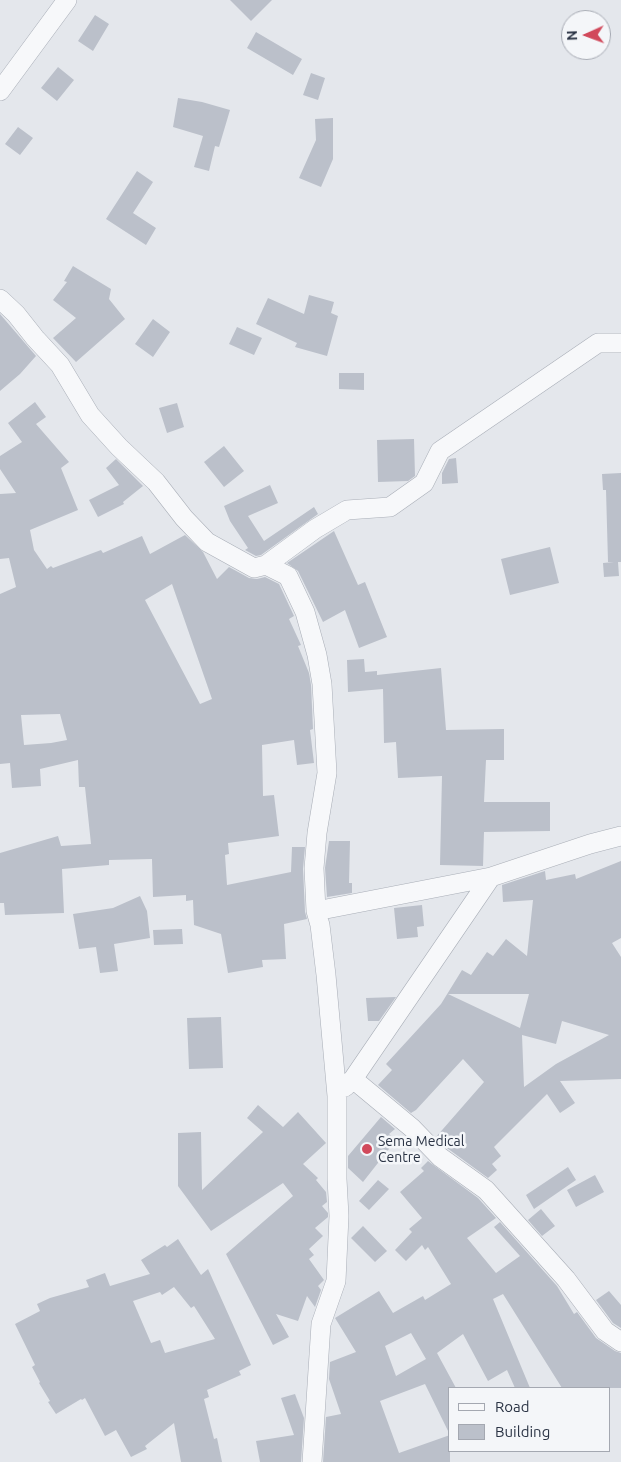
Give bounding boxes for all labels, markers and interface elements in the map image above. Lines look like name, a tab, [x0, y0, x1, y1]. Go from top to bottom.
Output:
north arrow	[561, 10, 611, 60]
text: N	[564, 30, 580, 41]
place label: Sema Medical Centre	[378, 1133, 464, 1166]
marker: Sema Medical Centre	[360, 1142, 374, 1156]
legend	[448, 1387, 611, 1452]
text: Road	[495, 1398, 530, 1415]
text: Building	[495, 1423, 550, 1440]

